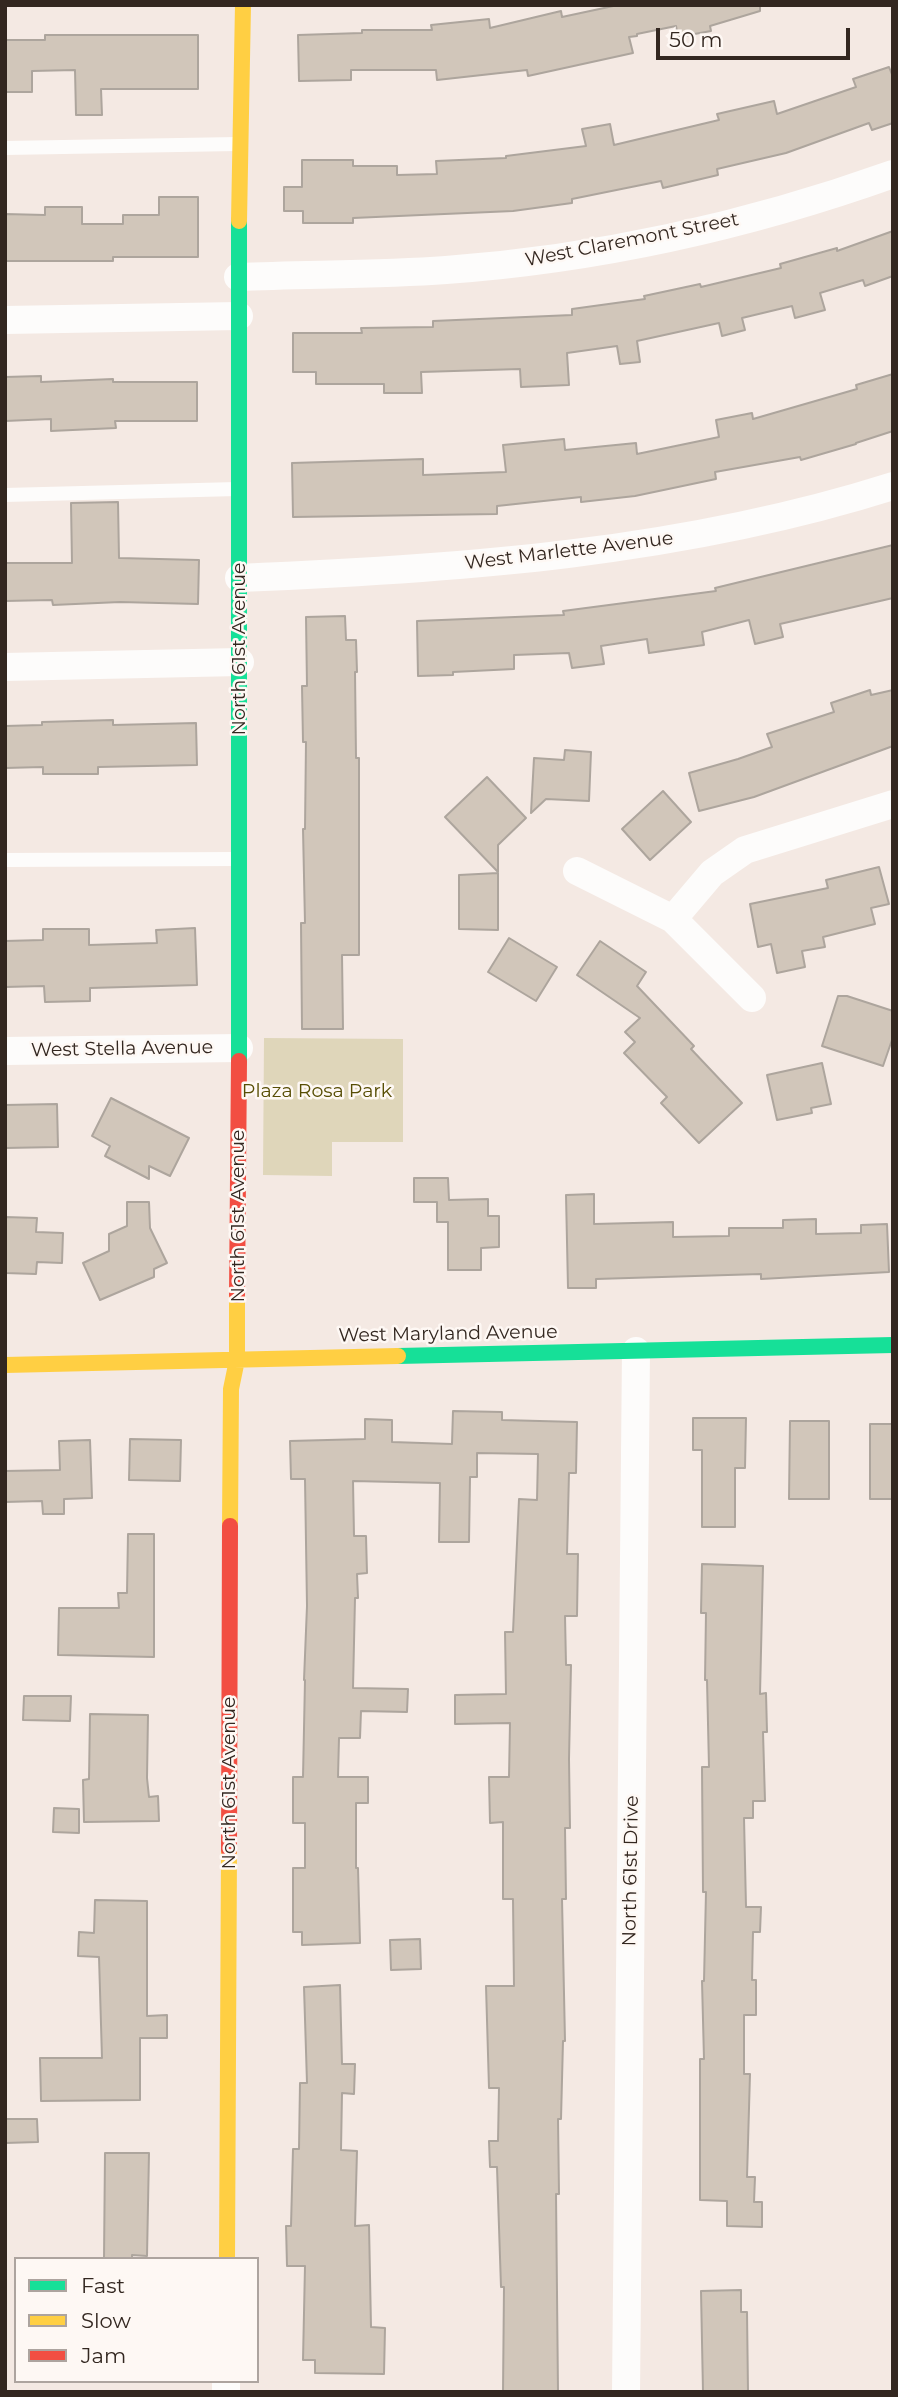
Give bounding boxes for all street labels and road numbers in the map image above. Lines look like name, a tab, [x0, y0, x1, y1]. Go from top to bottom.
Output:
street label: West Claremont Street	[523, 208, 741, 272]
street label: West Marlette Avenue	[463, 527, 675, 575]
street label: North 61st Avenue	[228, 563, 250, 735]
street label: West Stella Avenue	[31, 1036, 213, 1062]
street label: North 61st Avenue	[227, 1130, 249, 1302]
street label: West Maryland Avenue	[338, 1321, 558, 1347]
street label: North 61st Avenue	[218, 1697, 240, 1869]
street label: North 61st Drive	[618, 1795, 644, 1947]

